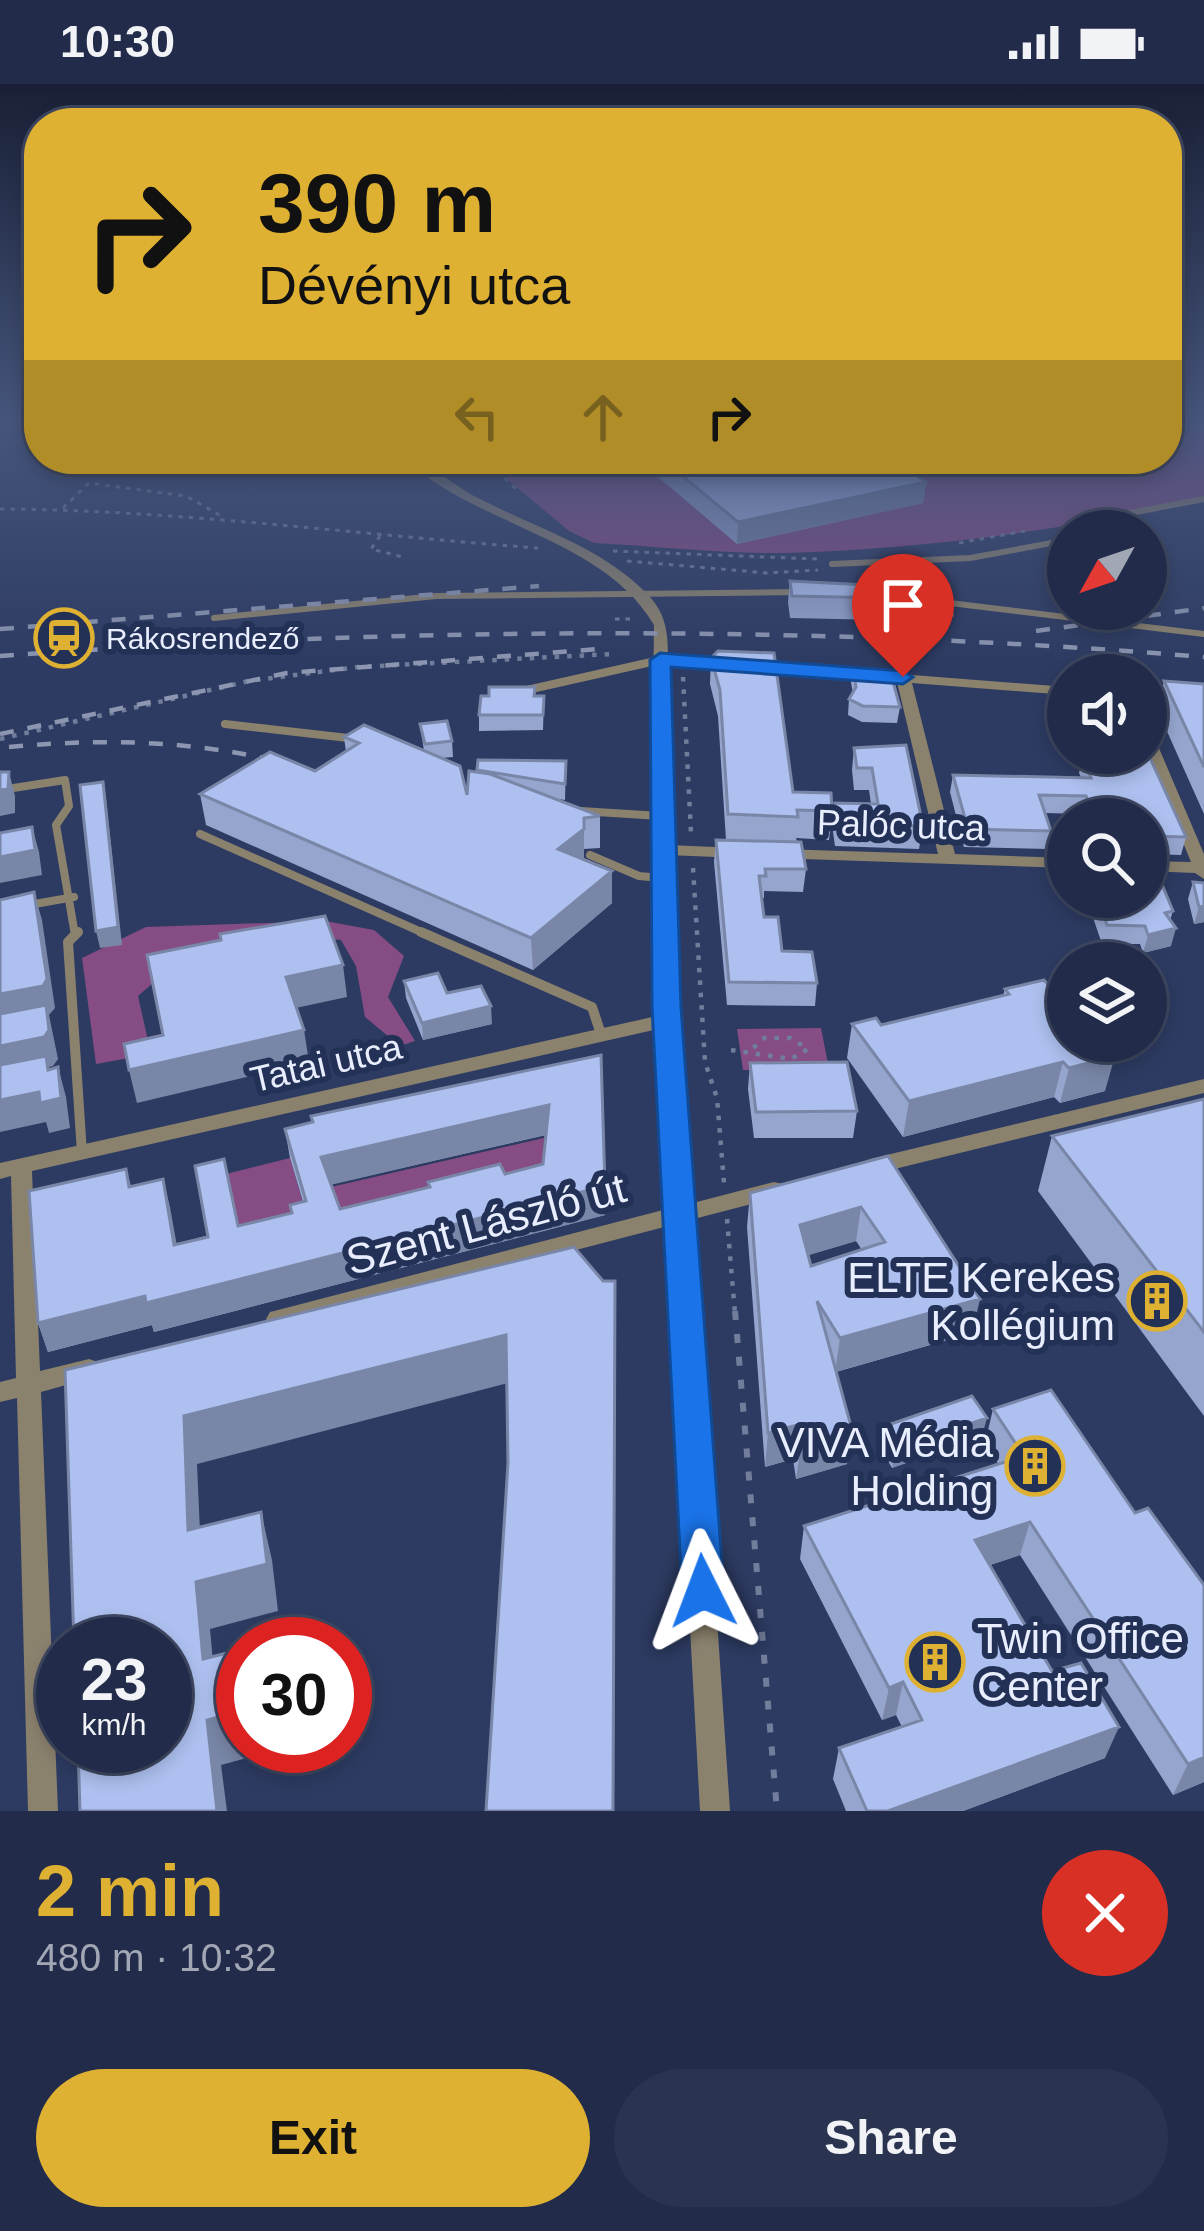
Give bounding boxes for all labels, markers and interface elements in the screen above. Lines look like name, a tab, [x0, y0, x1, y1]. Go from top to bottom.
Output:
text: 10:30	[60, 16, 175, 67]
icon: right	[60, 156, 216, 312]
text: 390 m	[258, 156, 496, 250]
text: Dévényi utca	[258, 255, 570, 315]
icon: left	[444, 384, 510, 450]
icon: ahead	[570, 384, 636, 450]
icon: right	[696, 384, 762, 450]
north arrow	[1047, 510, 1167, 630]
map controls	[1047, 510, 1167, 1062]
pin	[852, 554, 954, 677]
icon: arrive	[870, 572, 936, 638]
station icon: Rákosrendező	[33, 607, 95, 669]
place label: Rákosrendező	[106, 622, 299, 655]
button: sound	[1047, 654, 1167, 774]
button: search	[1047, 798, 1167, 918]
street label: Palóc utca	[816, 802, 987, 848]
button: layers	[1047, 942, 1167, 1062]
street label: Tatai utca	[246, 1025, 407, 1100]
street label: Szent László út	[341, 1164, 631, 1284]
place label: ELTE Kerekes Kollégium	[847, 1254, 1115, 1349]
building icon: ELTE Kerekes Kollégium	[1126, 1270, 1188, 1332]
place label: VIVA Média Holding	[777, 1419, 994, 1514]
building icon: VIVA Média Holding	[1004, 1435, 1066, 1497]
position arrow	[640, 1528, 766, 1654]
place label: Twin Office Center	[977, 1615, 1184, 1710]
speed limit sign: 30	[216, 1617, 372, 1773]
building icon: Twin Office Center	[904, 1631, 966, 1693]
text: 23	[81, 1646, 147, 1713]
text: km/h	[81, 1708, 147, 1741]
button: close	[1042, 1850, 1168, 1976]
text: 2 min	[36, 1851, 224, 1931]
text: 480 m · 10:32	[36, 1936, 277, 1979]
button: Exit	[36, 2069, 590, 2207]
button: Share	[614, 2069, 1168, 2207]

